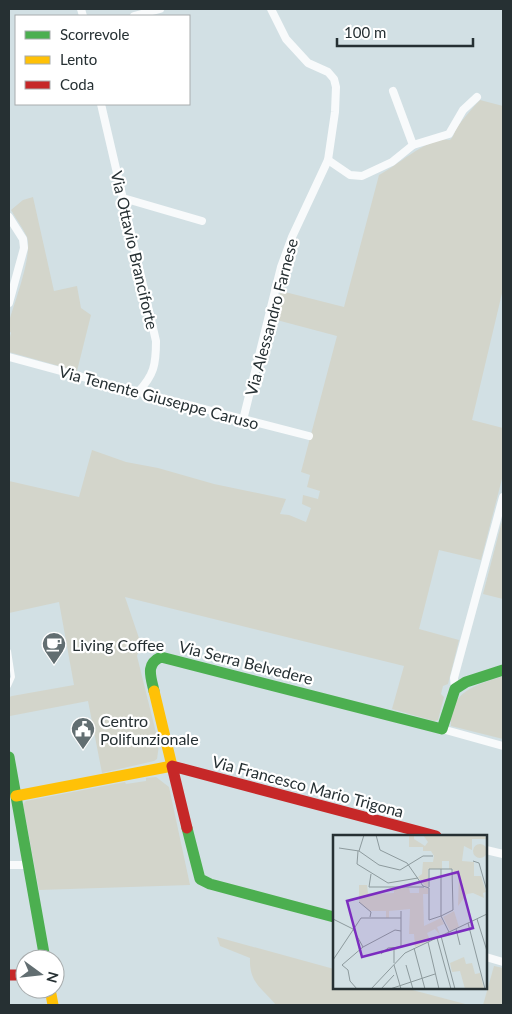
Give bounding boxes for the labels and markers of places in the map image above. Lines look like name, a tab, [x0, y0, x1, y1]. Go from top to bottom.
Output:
cafe icon: Living Coffee	[41, 631, 67, 665]
place label: Living Coffee	[72, 635, 164, 654]
place label: Centro Polifunzionale	[100, 711, 199, 748]
public building icon: Centro Polifunzionale	[70, 716, 96, 750]

